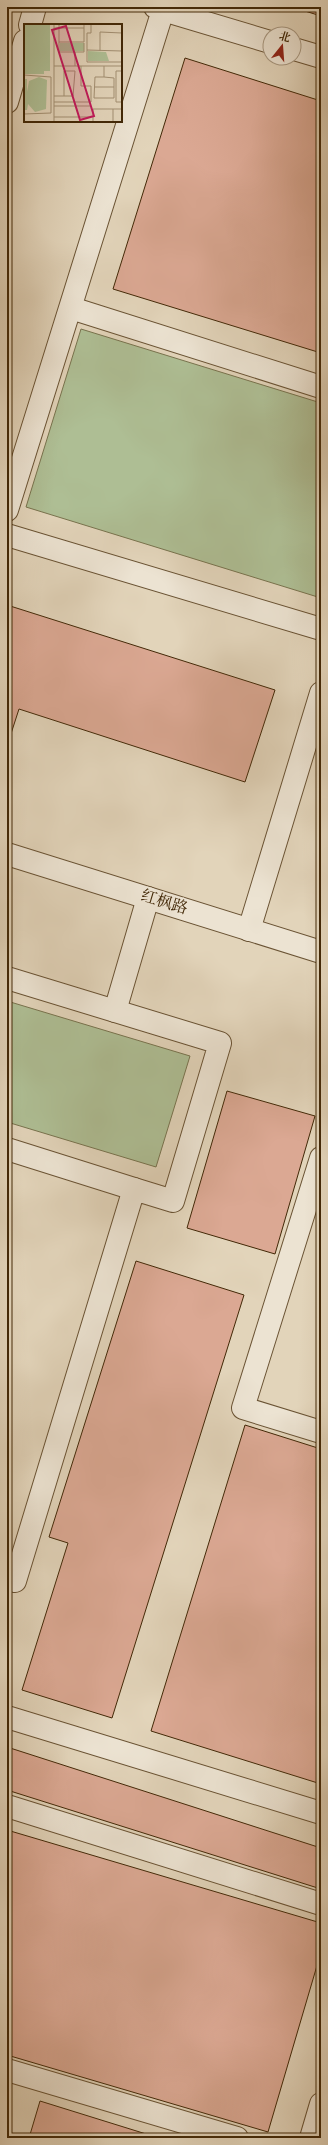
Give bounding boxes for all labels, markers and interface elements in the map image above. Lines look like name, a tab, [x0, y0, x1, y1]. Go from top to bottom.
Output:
inset map	[24, 24, 122, 122]
north arrow	[262, 26, 302, 66]
text: 北	[277, 29, 292, 47]
street label: 红枫路	[138, 885, 190, 921]

